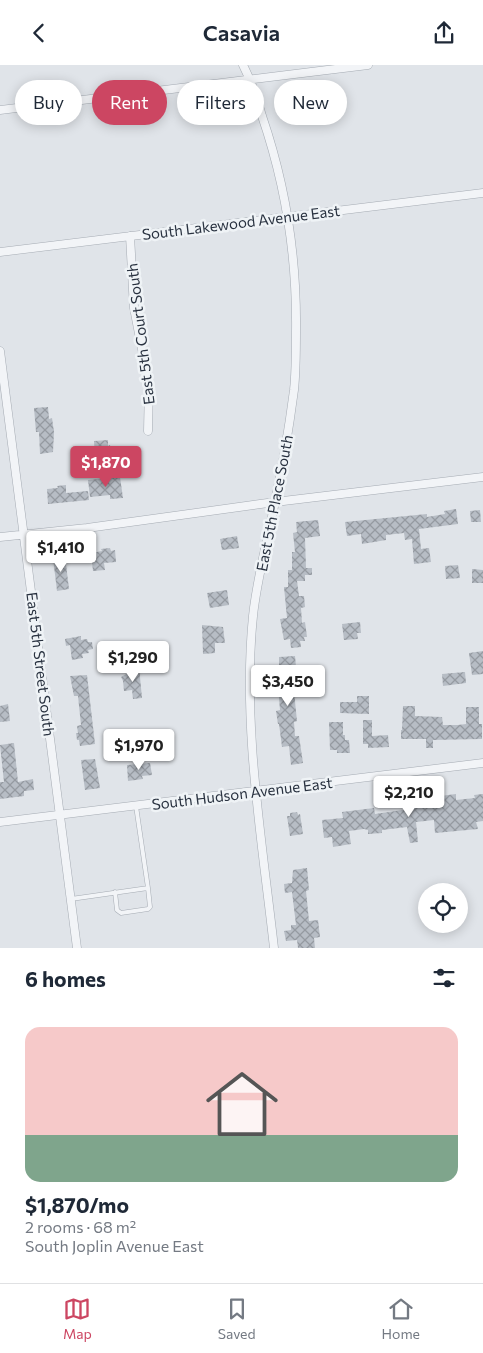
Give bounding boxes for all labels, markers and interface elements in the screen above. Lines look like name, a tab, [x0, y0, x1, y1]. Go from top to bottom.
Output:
icon: back	[25, 19, 53, 47]
text: Casavia	[203, 19, 280, 46]
icon: share	[430, 19, 458, 47]
chip: Buy	[15, 80, 82, 125]
chip: Rent	[92, 80, 167, 125]
chip: Filters	[177, 80, 264, 125]
chip: New	[274, 80, 347, 125]
street label: South Lakewood Avenue East	[141, 201, 341, 243]
street label: East 5th Court South	[122, 262, 158, 406]
street label: East 5th Place South	[252, 433, 296, 573]
pin: $1,870	[65, 445, 147, 488]
text: $1,870	[81, 452, 131, 471]
pin: $1,410	[20, 531, 102, 573]
text: $1,410	[37, 537, 85, 556]
street label: East 5th Street South	[23, 591, 59, 737]
pin: $1,290	[92, 641, 174, 683]
text: $1,290	[108, 647, 158, 666]
pin: $3,450	[247, 665, 329, 707]
text: $3,450	[262, 671, 314, 690]
pin: $1,970	[98, 729, 180, 771]
text: $1,970	[114, 735, 164, 754]
street label: South Hudson Avenue East	[151, 773, 333, 813]
pin: $2,210	[368, 775, 450, 818]
text: $2,210	[384, 782, 434, 801]
map controls	[418, 883, 468, 933]
button: locate	[418, 883, 468, 933]
icon: filters	[430, 964, 458, 992]
text: 6 homes	[25, 966, 106, 991]
icon: home	[197, 1059, 287, 1149]
text: $1,870/mo	[25, 1192, 129, 1217]
text: 2 rooms · 68 m²	[25, 1217, 136, 1236]
text: South Joplin Avenue East	[25, 1236, 204, 1255]
tab: Map	[63, 1295, 92, 1342]
tab: Saved	[218, 1295, 256, 1342]
tab: Home	[382, 1295, 420, 1342]

